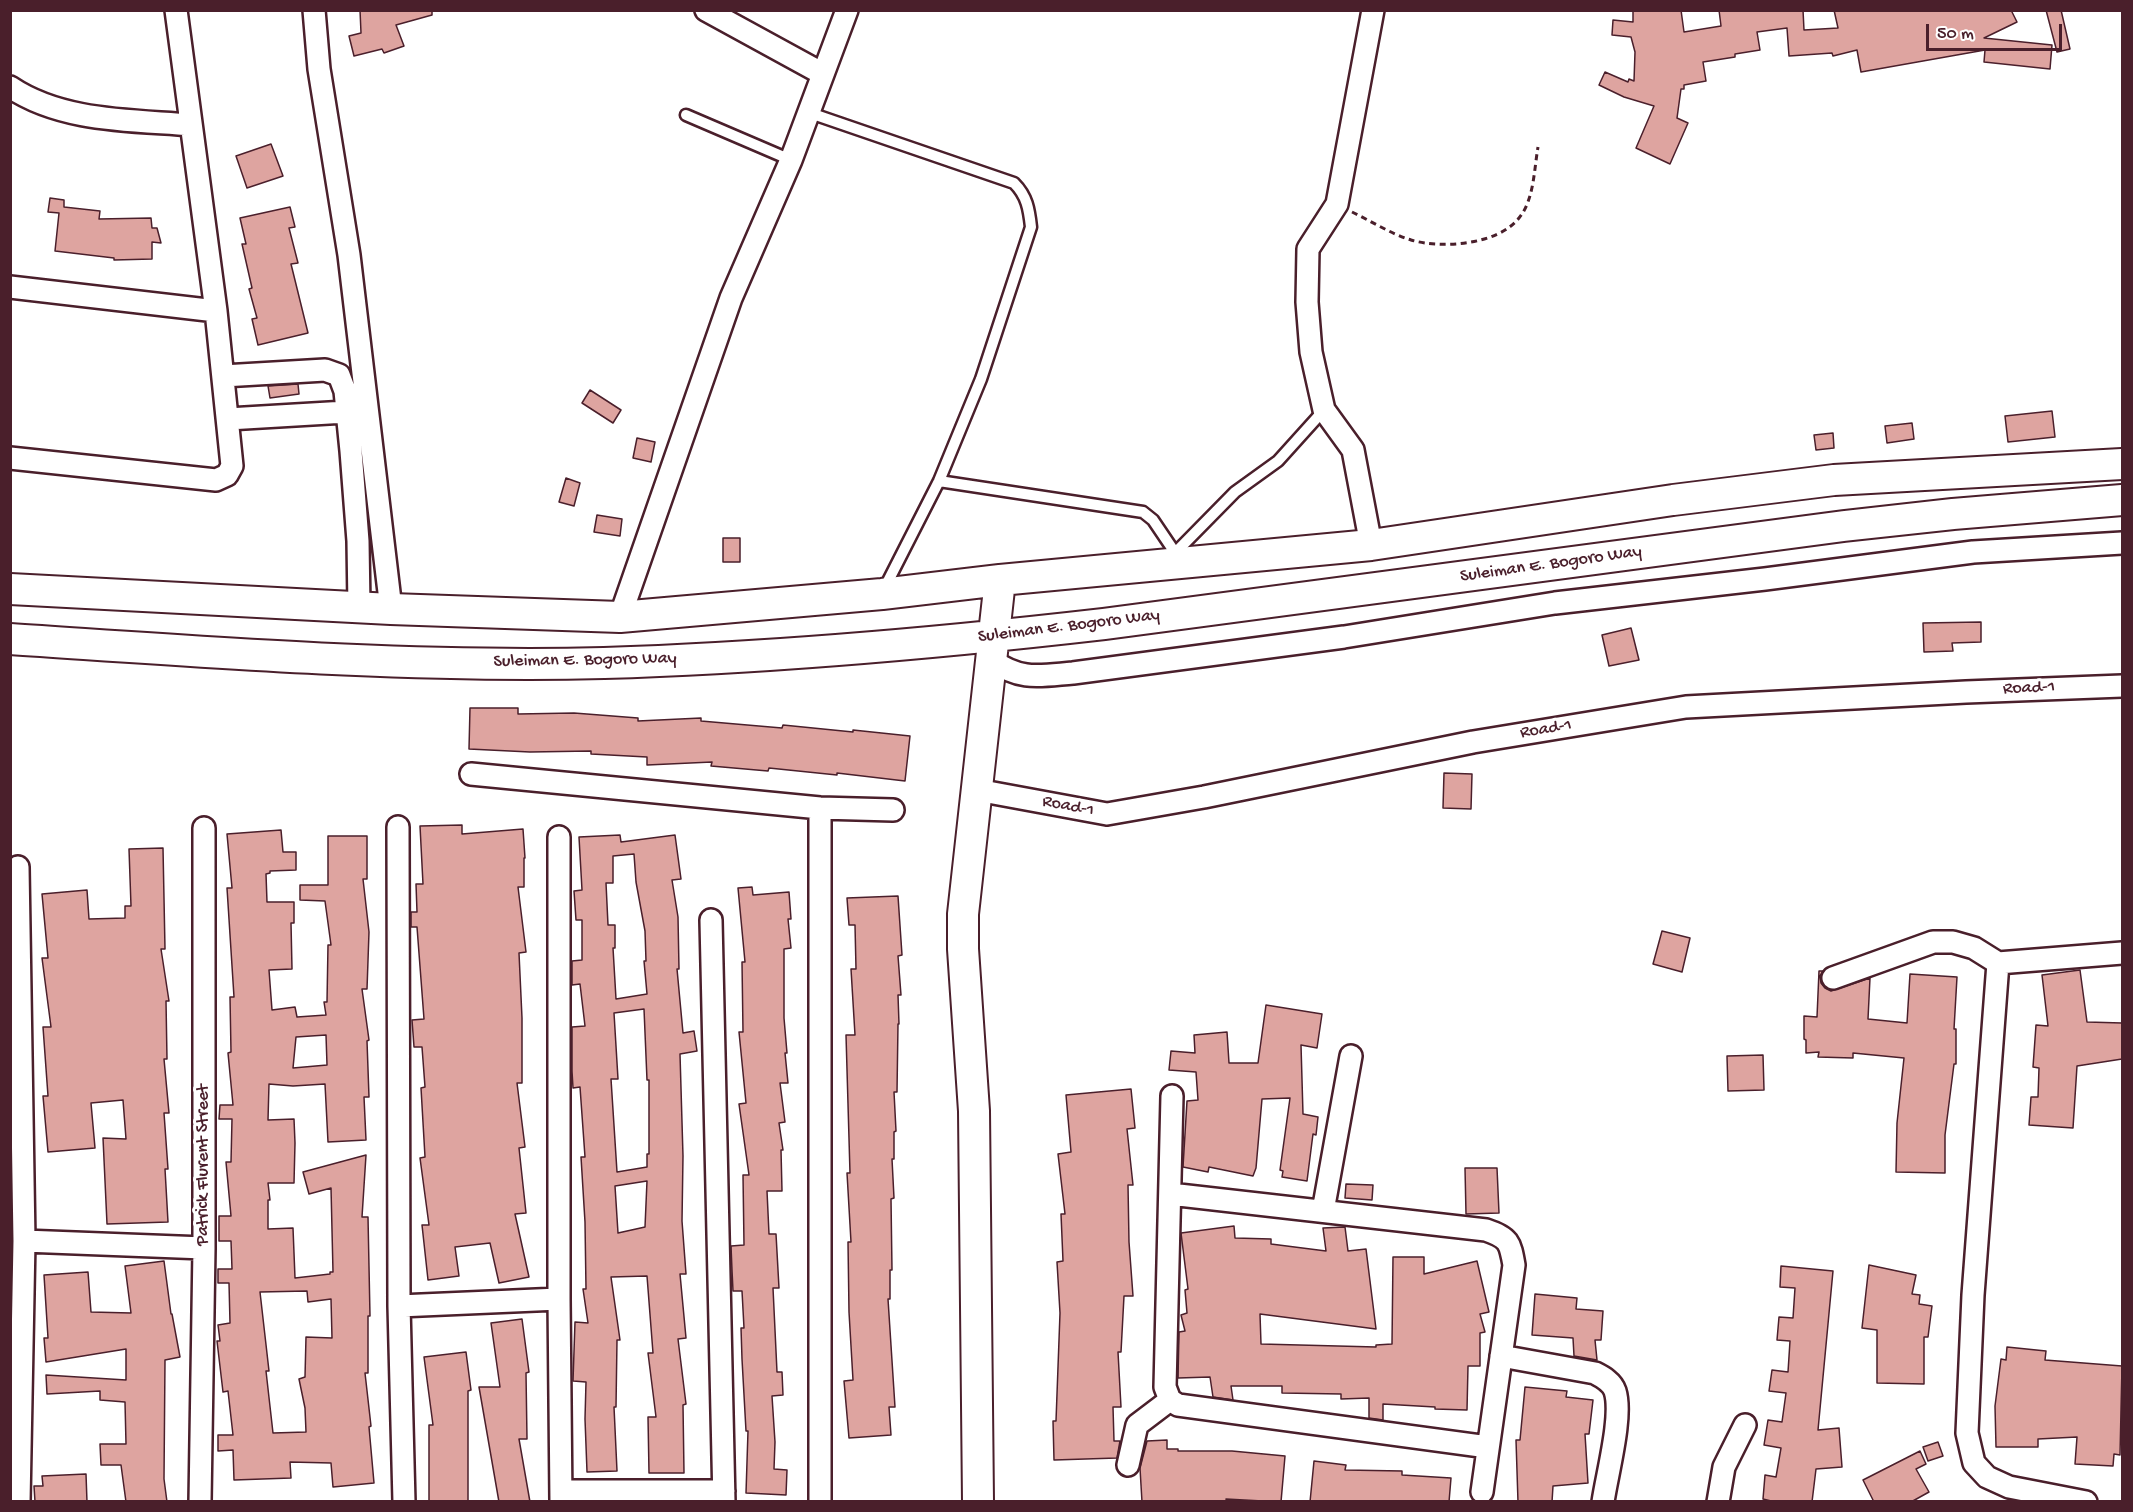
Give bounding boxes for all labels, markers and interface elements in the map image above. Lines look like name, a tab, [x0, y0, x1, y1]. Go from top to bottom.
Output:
scale bar	[1929, 12, 2066, 50]
text: 50 m	[1937, 24, 1974, 45]
street label: Suleiman E. Bogoro Way	[1459, 542, 1643, 588]
street label: Suleiman E. Bogoro Way	[977, 605, 1161, 649]
street label: Suleiman E. Bogoro Way	[493, 649, 677, 673]
street label: Road-1	[2003, 677, 2055, 701]
street label: Road-1	[1519, 715, 1573, 745]
street label: Road-1	[1040, 791, 1096, 823]
street label: Patrick Flurent Street	[193, 1084, 215, 1246]

